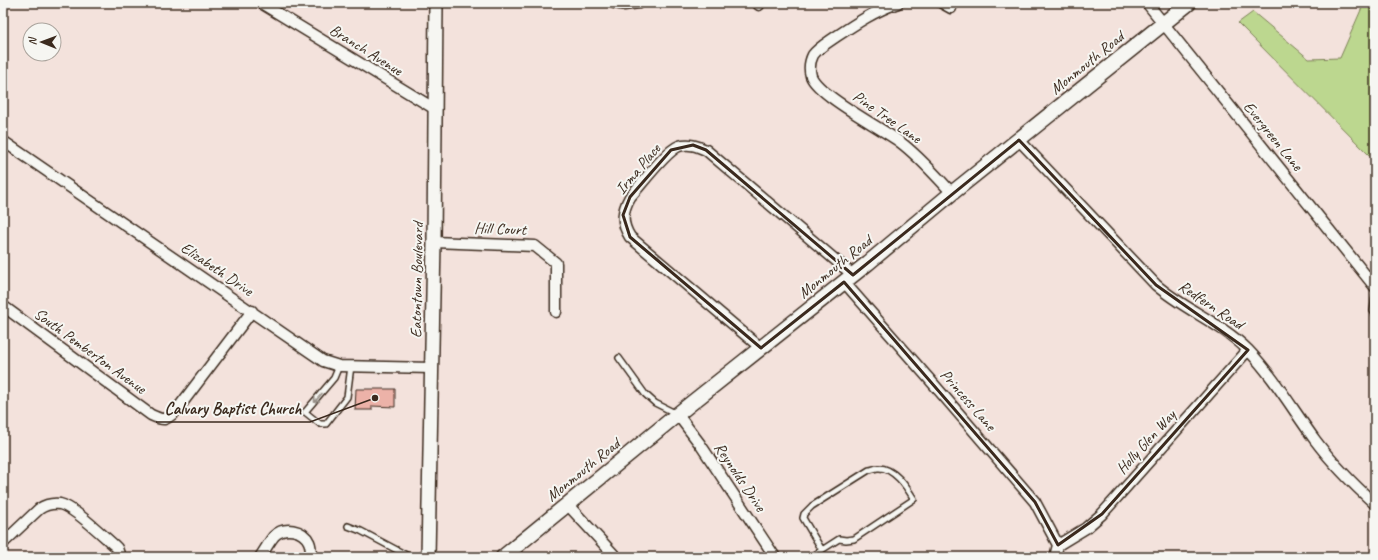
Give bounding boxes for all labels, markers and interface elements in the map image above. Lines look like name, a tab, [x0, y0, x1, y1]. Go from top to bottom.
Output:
street label: Branch Avenue	[326, 20, 408, 81]
north arrow	[22, 22, 62, 62]
street label: Monmouth Road	[1046, 25, 1130, 99]
text: N	[25, 36, 39, 45]
street label: Pine Tree Lane	[849, 86, 927, 149]
street label: Evergreen Lane	[1239, 97, 1308, 176]
street label: Irma Place	[611, 138, 666, 198]
street label: Hill Court	[474, 218, 528, 240]
street label: Eatontown Boulevard	[406, 219, 428, 338]
street label: Monmouth Road	[794, 229, 878, 303]
street label: Elizabeth Drive	[177, 238, 258, 301]
street label: Redfern Road	[1175, 276, 1250, 335]
street label: South Pemberton Avenue	[30, 304, 151, 399]
street label: Princess Lane	[936, 365, 1001, 436]
one-way arrow	[313, 392, 322, 403]
callout: Calvary Baptist Church	[156, 393, 310, 422]
text: Calvary Baptist Church	[165, 398, 303, 419]
street label: Holly Glen Way	[1112, 405, 1181, 478]
street label: Monmouth Road	[542, 432, 626, 506]
street label: Reynolds Drive	[710, 439, 771, 517]

